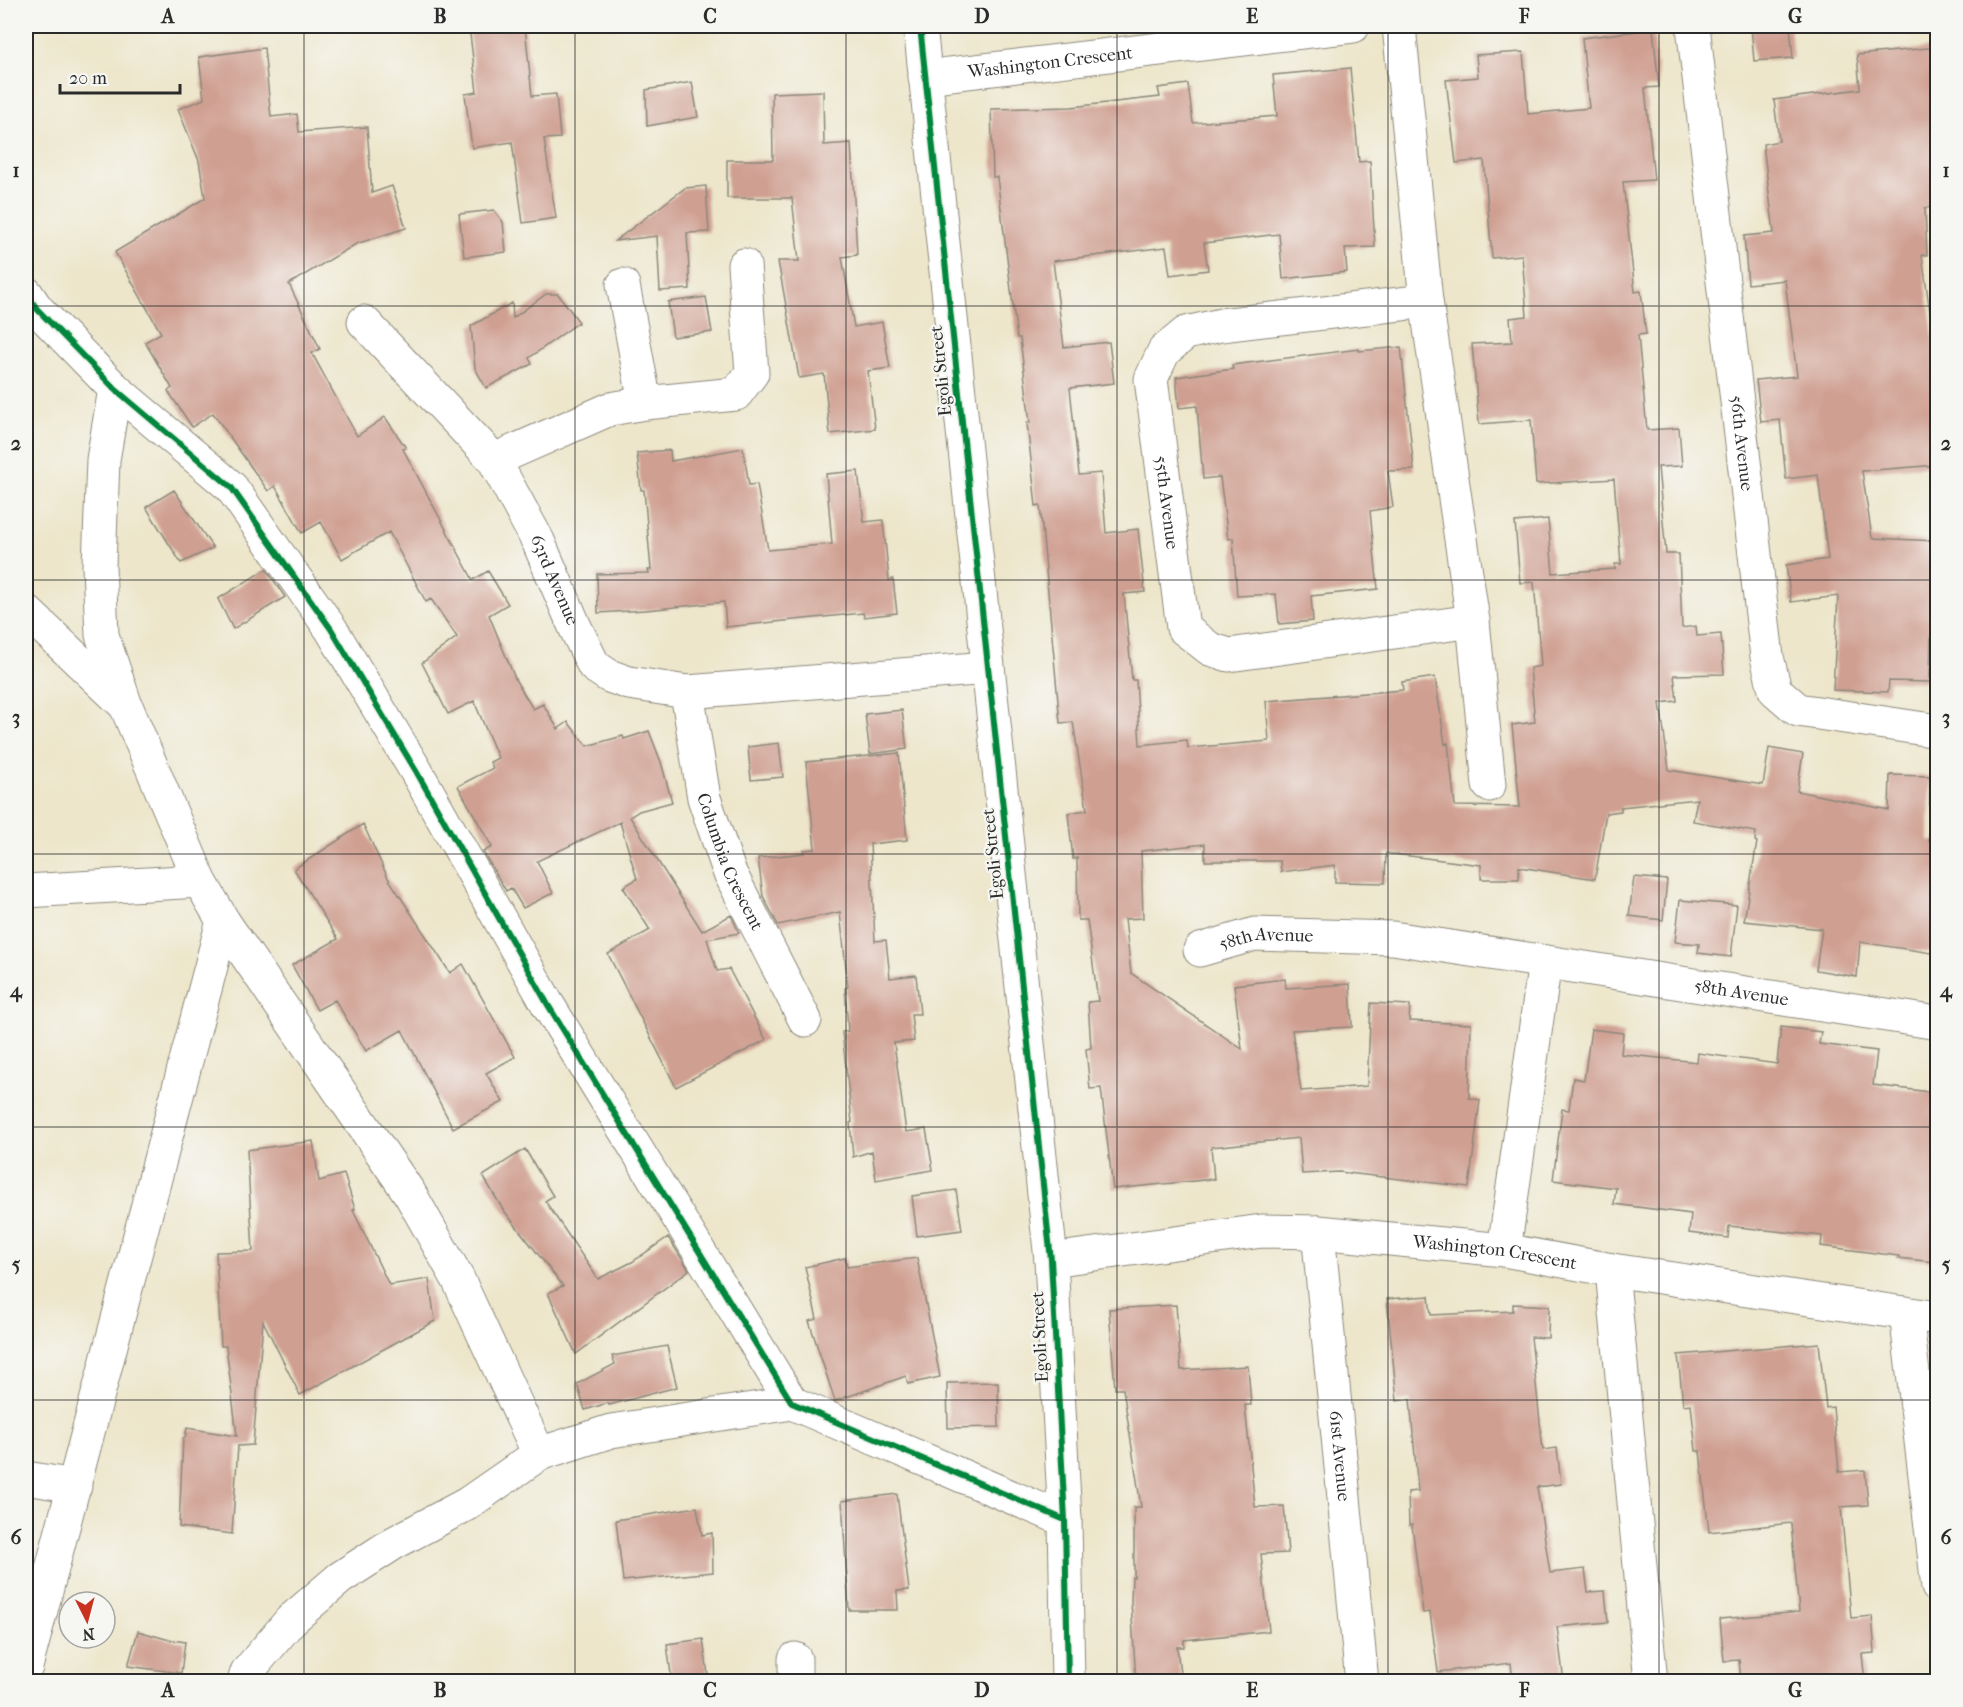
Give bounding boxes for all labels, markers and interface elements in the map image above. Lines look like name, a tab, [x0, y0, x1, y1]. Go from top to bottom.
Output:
text: A	[160, 5, 176, 28]
text: B	[433, 5, 447, 28]
text: C	[703, 5, 717, 28]
text: D	[974, 5, 990, 28]
text: E	[1246, 5, 1258, 28]
text: F	[1518, 5, 1530, 28]
text: G	[1788, 5, 1802, 28]
street label: Washington Crescent	[966, 42, 1134, 82]
scale bar	[60, 57, 180, 95]
text: 20 m	[69, 68, 107, 89]
text: 1	[12, 159, 20, 182]
text: 1	[1942, 159, 1950, 182]
street label: Egoli Street	[926, 324, 956, 417]
street label: 56th Avenue	[1726, 394, 1758, 492]
text: 2	[11, 432, 21, 455]
text: 2	[1941, 432, 1951, 455]
street label: 55th Avenue	[1150, 454, 1183, 550]
street label: 63rd Avenue	[526, 531, 583, 628]
text: 3	[12, 706, 20, 729]
text: 3	[1942, 706, 1950, 729]
street label: Columbia Crescent	[693, 790, 768, 934]
street label: Egoli Street	[978, 807, 1008, 900]
street label: 58th Avenue	[1217, 923, 1314, 954]
street label: 58th Avenue	[1693, 975, 1790, 1010]
text: 4	[9, 979, 23, 1003]
text: 4	[1939, 979, 1953, 1003]
street label: Washington Crescent	[1411, 1231, 1579, 1274]
text: 5	[12, 1253, 21, 1276]
text: 5	[1942, 1253, 1951, 1276]
street label: Egoli Street	[1027, 1290, 1053, 1383]
street label: 61st Avenue	[1325, 1410, 1355, 1502]
text: 6	[11, 1526, 23, 1549]
text: 6	[1941, 1526, 1953, 1549]
north arrow	[57, 1590, 117, 1650]
text: N	[81, 1624, 96, 1645]
text: A	[160, 1679, 176, 1702]
text: B	[433, 1679, 447, 1702]
text: C	[703, 1679, 717, 1702]
text: D	[974, 1679, 990, 1702]
text: E	[1246, 1679, 1258, 1702]
text: F	[1518, 1679, 1530, 1702]
text: G	[1788, 1679, 1802, 1702]

